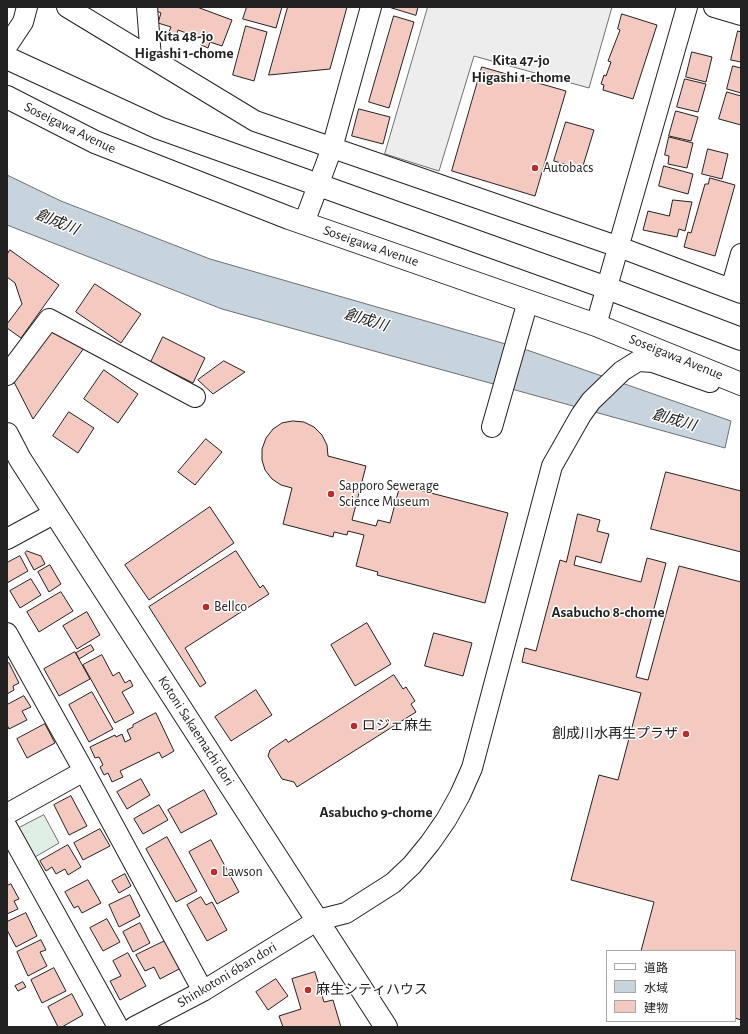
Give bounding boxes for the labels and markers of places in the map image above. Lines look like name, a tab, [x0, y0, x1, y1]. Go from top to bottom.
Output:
place label: Autobacs	[543, 160, 593, 176]
marker: Autobacs	[530, 163, 540, 173]
place label: Sapporo Sewerage Science Museum	[339, 478, 439, 510]
marker: Sapporo Sewerage Science Museum	[326, 489, 336, 499]
place label: Bellco	[214, 599, 247, 615]
marker: Bellco	[201, 602, 211, 612]
place label: ロジェ麻生	[362, 718, 432, 734]
marker: ロジェ麻生	[349, 721, 359, 731]
place label: 創成川水再生プラザ	[552, 726, 678, 742]
marker: 創成川水再生プラザ	[681, 729, 691, 739]
place label: Lawson	[222, 864, 263, 880]
marker: Lawson	[209, 867, 219, 877]
place label: 麻生シティハウス	[316, 982, 428, 998]
marker: 麻生シティハウス	[303, 985, 313, 995]

